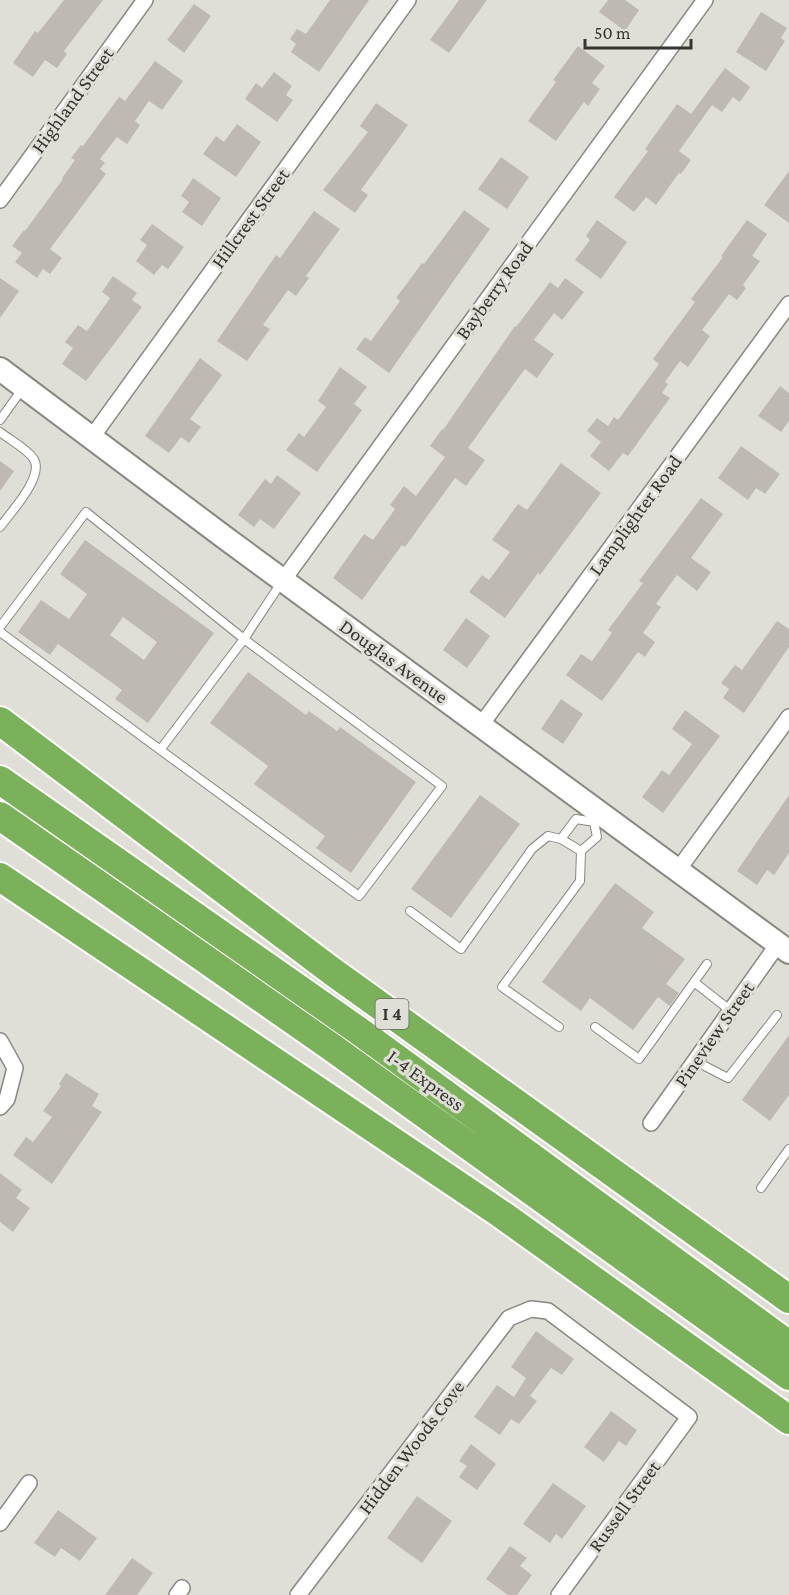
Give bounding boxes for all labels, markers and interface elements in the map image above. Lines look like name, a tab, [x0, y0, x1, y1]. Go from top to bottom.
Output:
scale bar	[585, 12, 692, 50]
text: 50 m	[594, 23, 631, 43]
street label: Highland Street	[26, 43, 119, 158]
street label: Hillcrest Street	[207, 164, 294, 272]
street label: Bayberry Road	[451, 236, 538, 344]
street label: Lamplighter Road	[584, 450, 687, 580]
street label: Douglas Avenue	[335, 614, 453, 709]
street label: Pineview Street	[670, 977, 759, 1091]
road number: I 4	[376, 999, 408, 1029]
street label: I-4 Express	[383, 1045, 469, 1116]
street label: Hidden Woods Cove	[354, 1376, 469, 1518]
street label: Russell Street	[584, 1456, 665, 1556]

